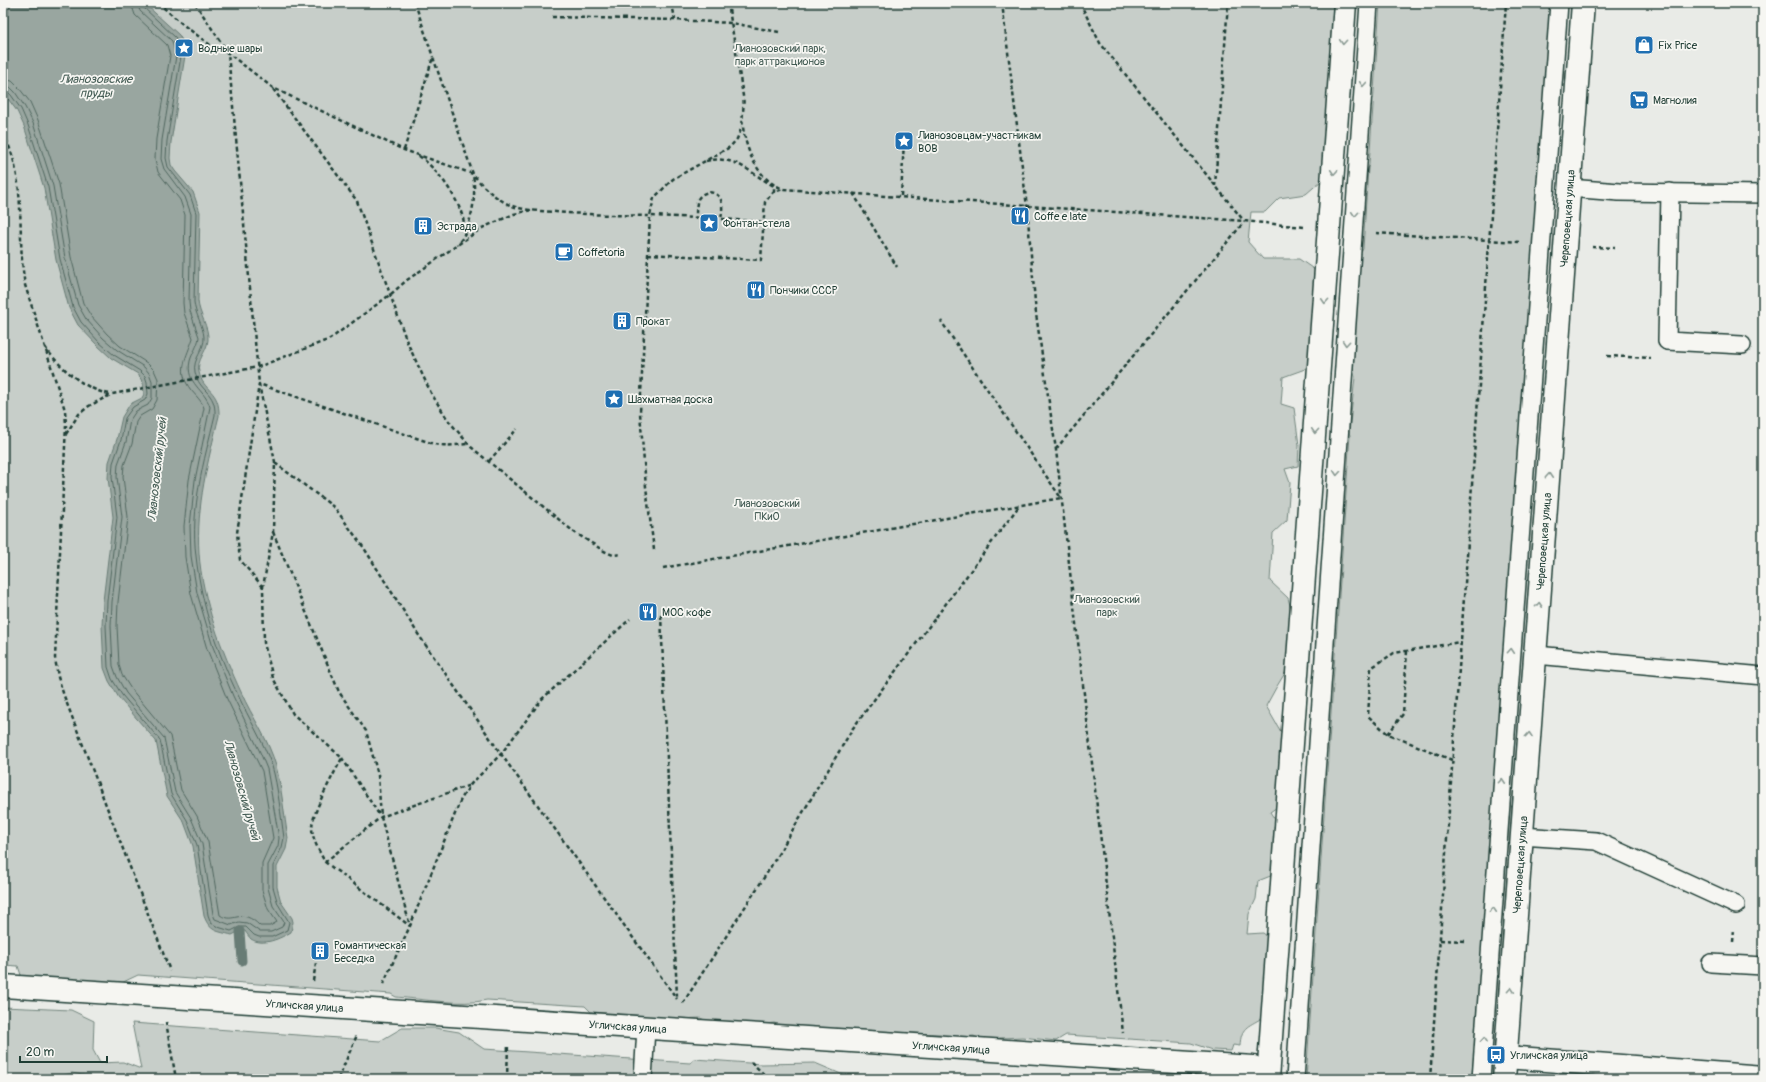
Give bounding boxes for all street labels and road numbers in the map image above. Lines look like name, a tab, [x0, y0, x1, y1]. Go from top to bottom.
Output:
street label: Череповецкая улица	[1558, 169, 1578, 268]
street label: Череповецкая улица	[1534, 492, 1554, 591]
street label: Череповецкая улица	[1510, 815, 1530, 914]
street label: Угличская улица	[265, 997, 344, 1015]
street label: Угличская улица	[588, 1018, 667, 1036]
street label: Угличская улица	[912, 1039, 990, 1057]

